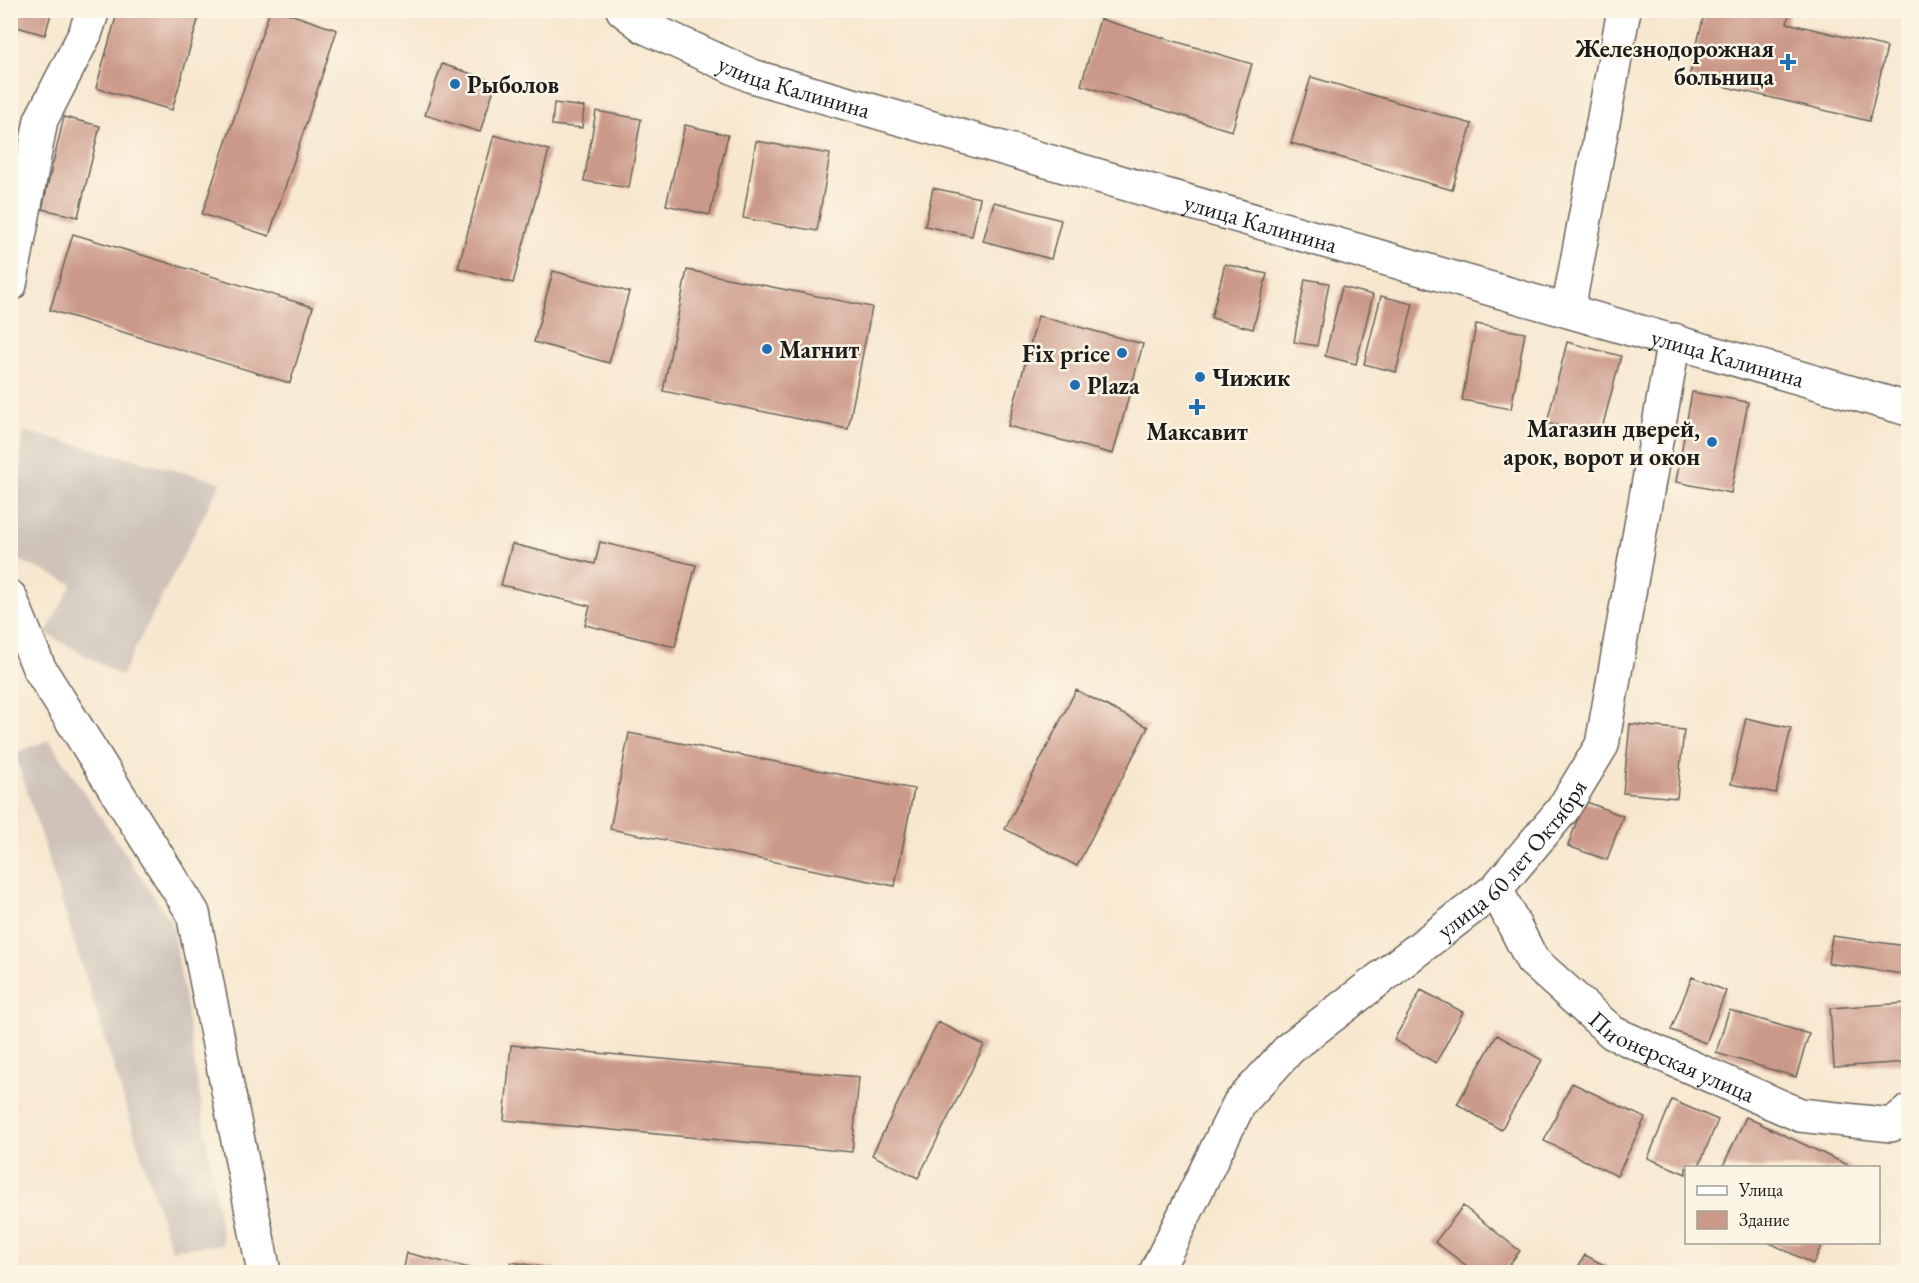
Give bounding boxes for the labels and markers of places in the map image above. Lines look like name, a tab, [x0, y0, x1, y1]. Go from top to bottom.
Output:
place label: Железнодорожная больница	[1574, 33, 1774, 92]
marker: Железнодорожная больница	[1779, 53, 1797, 71]
place label: Рыболов	[467, 69, 559, 100]
marker: Рыболов	[448, 77, 462, 91]
place label: Магнит	[779, 334, 860, 365]
place label: Fix price	[1022, 338, 1110, 369]
marker: Магнит	[760, 342, 774, 356]
marker: Fix price	[1115, 346, 1129, 360]
place label: Чижик	[1212, 362, 1291, 393]
place label: Plaza	[1087, 370, 1140, 401]
marker: Чижик	[1193, 370, 1207, 384]
marker: Plaza	[1068, 378, 1082, 392]
marker: Максавит	[1190, 400, 1204, 414]
place label: Магазин дверей, арок, ворот и окон	[1503, 413, 1700, 472]
place label: Максавит	[1146, 416, 1248, 447]
marker: Магазин дверей, арок, ворот и окон	[1705, 435, 1719, 449]

